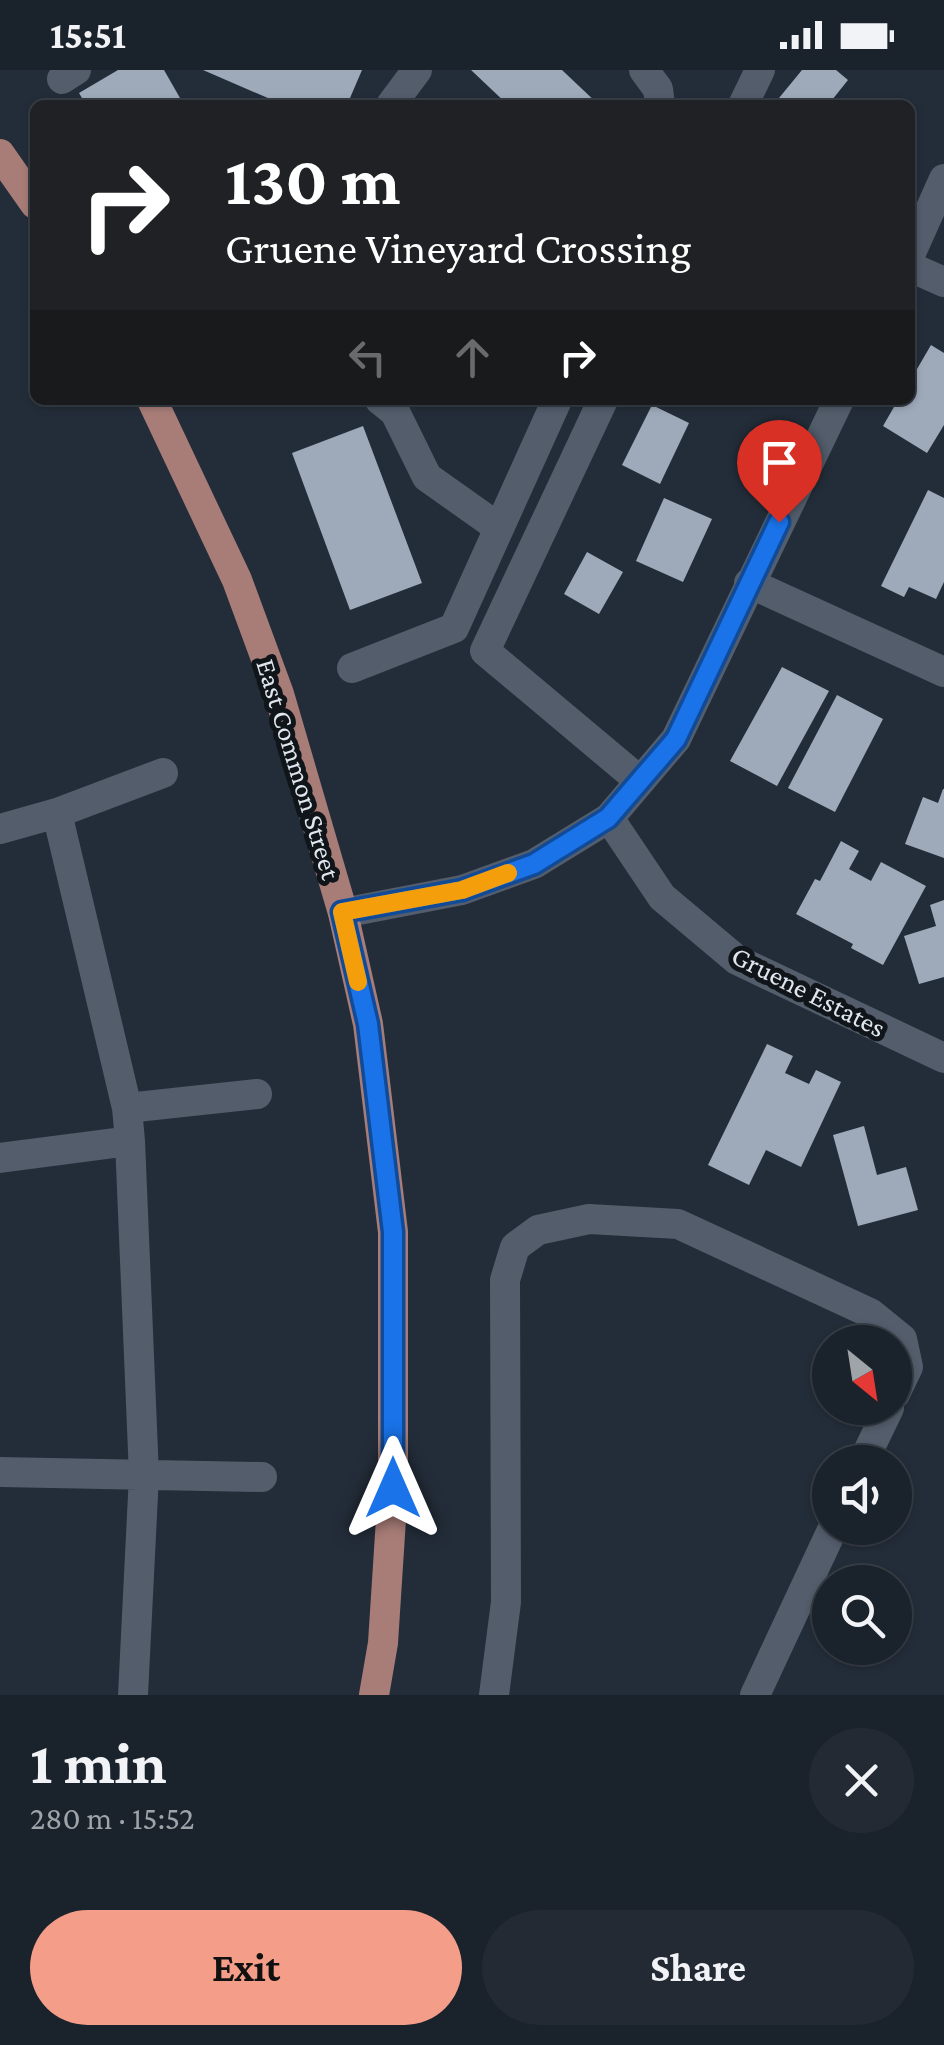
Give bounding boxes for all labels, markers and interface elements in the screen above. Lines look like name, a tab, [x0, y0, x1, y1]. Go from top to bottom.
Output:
text: 15:51	[50, 14, 126, 56]
icon: right	[60, 140, 190, 270]
text: 130 m	[225, 141, 401, 219]
text: Gruene Vineyard Crossing	[225, 223, 691, 273]
icon: left	[340, 330, 395, 385]
icon: ahead	[445, 330, 500, 385]
icon: right	[550, 330, 605, 385]
pin	[737, 420, 822, 523]
icon: arrive	[752, 435, 807, 490]
street label: East Common Street	[250, 655, 347, 884]
street label: Gruene Estates	[727, 939, 891, 1043]
north arrow	[812, 1325, 912, 1425]
map controls	[812, 1325, 912, 1665]
position arrow	[341, 1436, 445, 1540]
button: sound	[812, 1445, 912, 1545]
button: search	[812, 1565, 912, 1665]
button: close	[809, 1728, 914, 1833]
text: 1 min	[30, 1729, 167, 1796]
text: 280 m · 15:52	[30, 1800, 195, 1836]
button: Exit	[30, 1910, 462, 2025]
button: Share	[482, 1910, 914, 2025]

